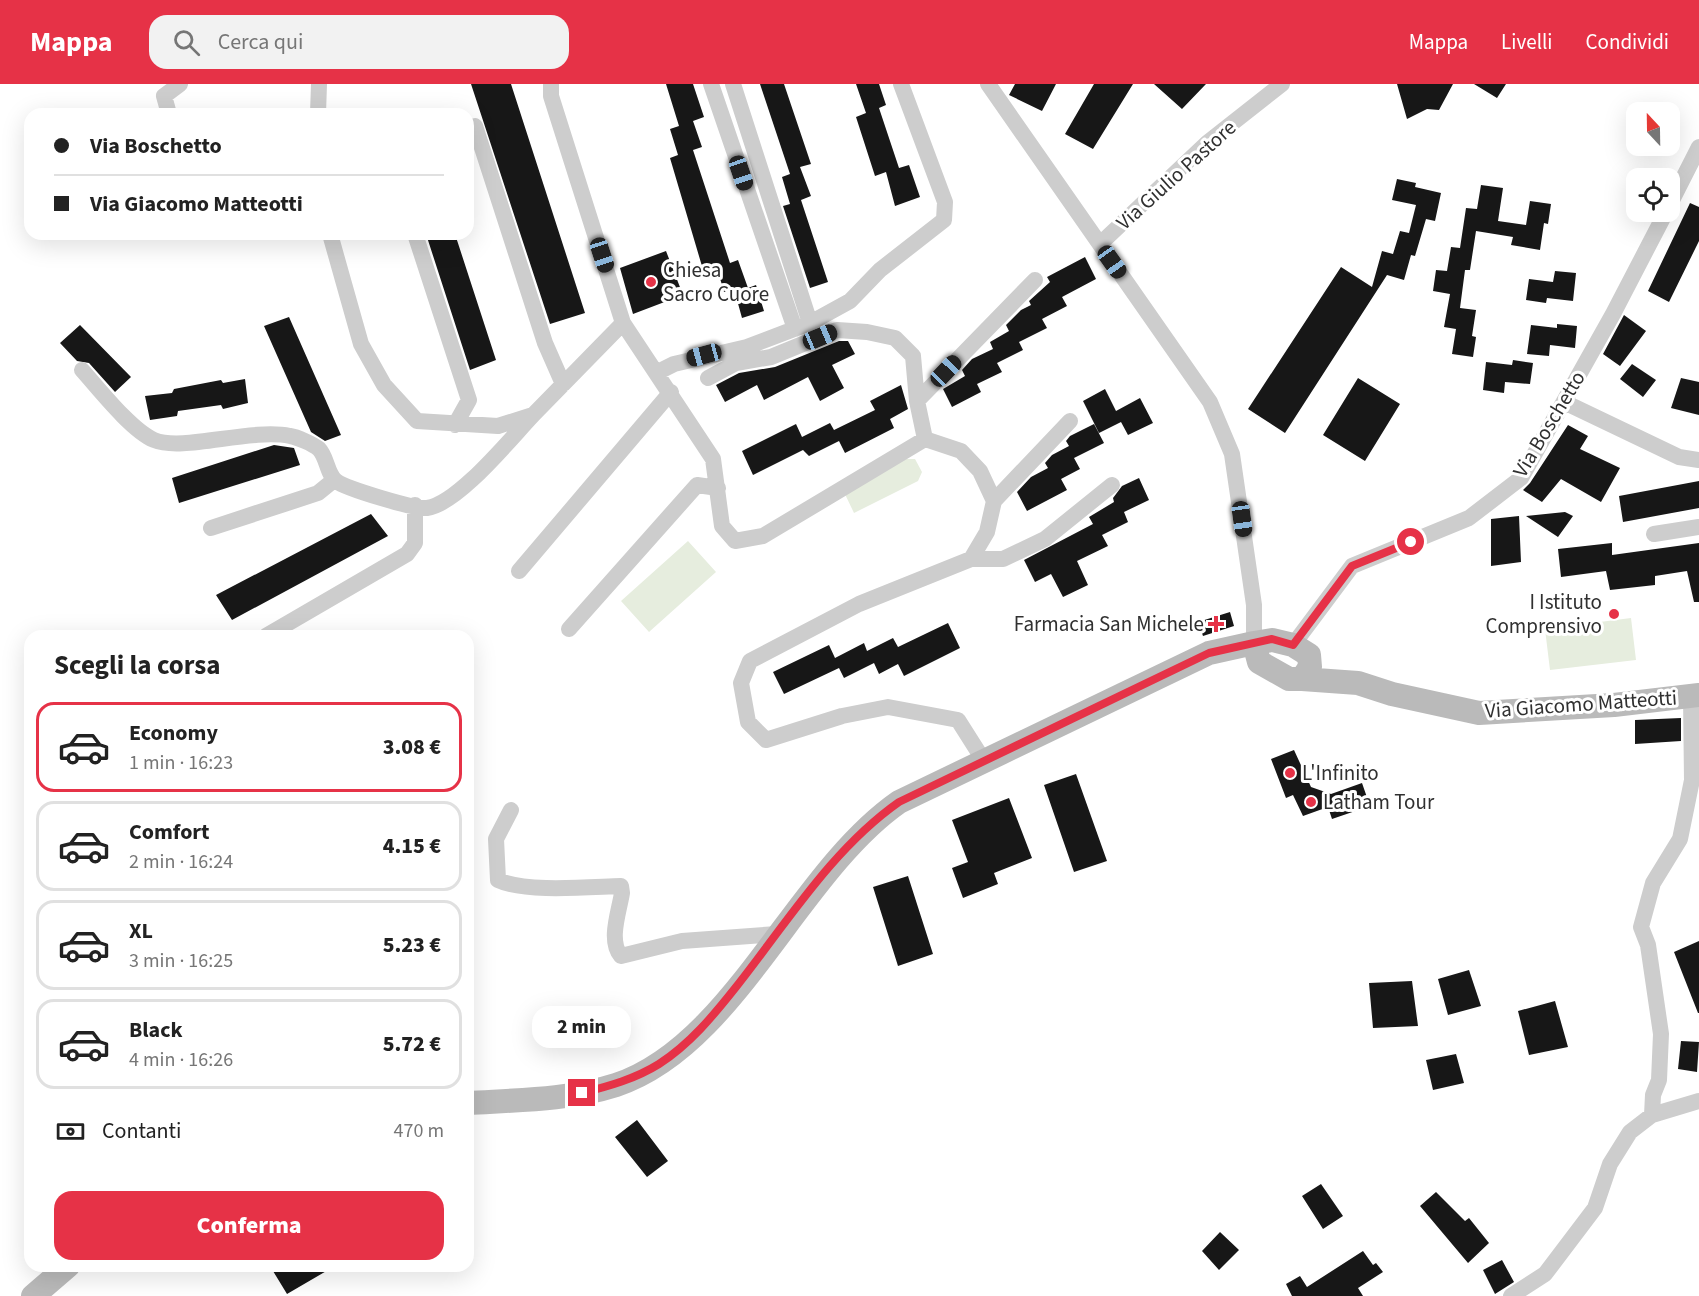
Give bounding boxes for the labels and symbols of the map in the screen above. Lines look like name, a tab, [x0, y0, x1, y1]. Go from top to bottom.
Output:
north arrow	[1626, 102, 1680, 156]
street label: Via Giulio Pastore	[1109, 113, 1243, 237]
car	[727, 153, 755, 193]
car	[588, 235, 616, 275]
car	[1094, 242, 1130, 282]
place label: Chiesa Sacro Cuore	[663, 255, 769, 309]
marker: Chiesa Sacro Cuore	[644, 275, 658, 289]
car	[800, 322, 840, 352]
car	[684, 342, 724, 368]
car	[927, 352, 965, 390]
street label: Via Boschetto	[1505, 365, 1593, 483]
car	[1231, 500, 1253, 538]
route start	[1397, 528, 1424, 555]
place label: I Istituto Comprensivo	[1486, 587, 1602, 641]
marker: I Istituto Comprensivo	[1607, 607, 1621, 621]
place label: Farmacia San Michele	[1014, 609, 1204, 639]
marker: Farmacia San Michele	[1209, 617, 1223, 631]
street label: Via Giacomo Matteotti	[1484, 682, 1678, 726]
place label: L'Infinito	[1302, 758, 1379, 788]
marker: L'Infinito	[1283, 766, 1297, 780]
place label: Latham Tour	[1323, 787, 1435, 817]
marker: Latham Tour	[1304, 795, 1318, 809]
callout: 2 min	[532, 1006, 632, 1048]
route end	[568, 1079, 595, 1106]

